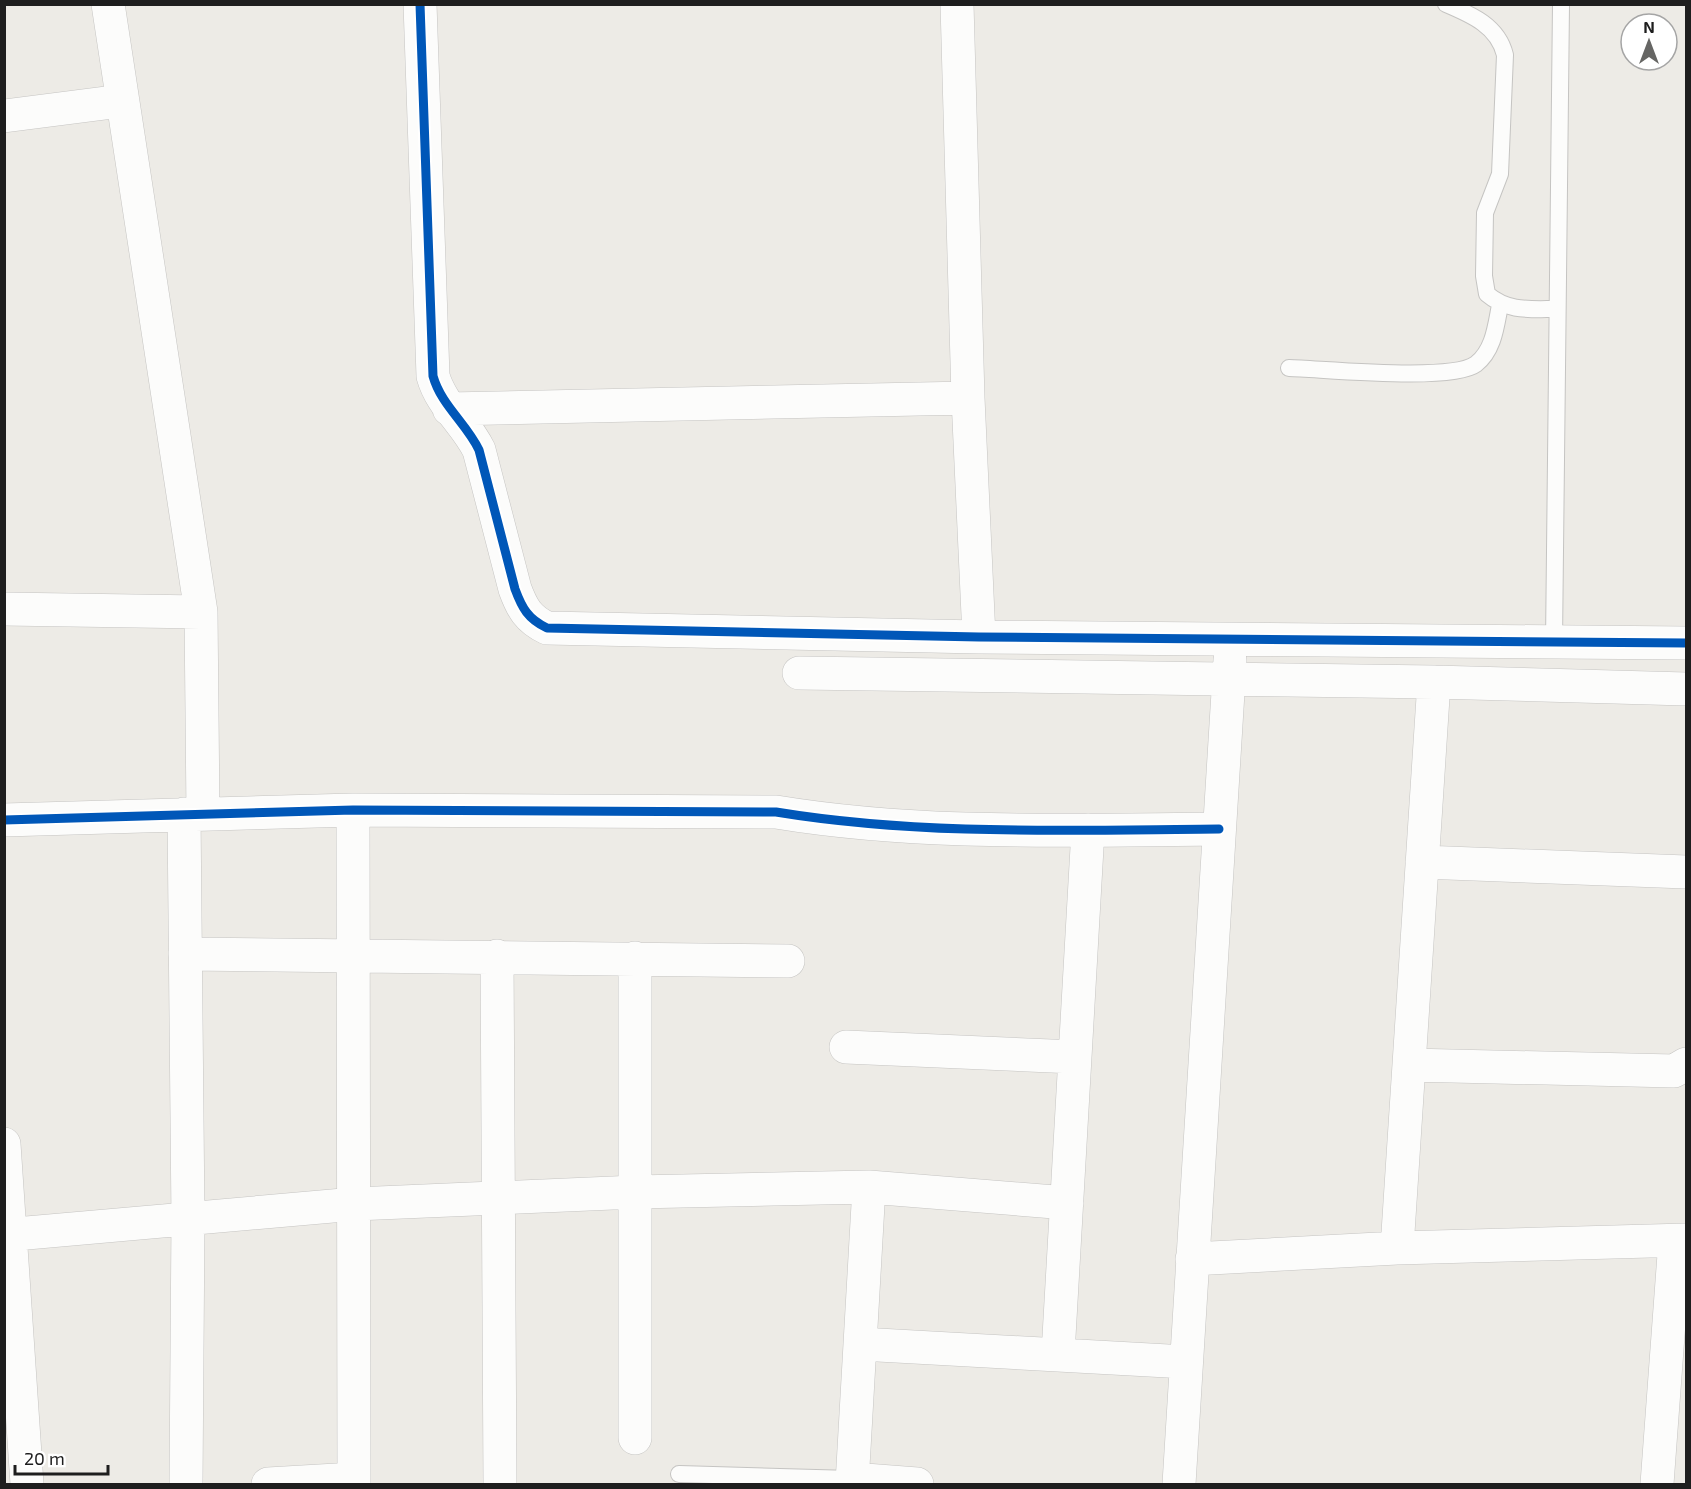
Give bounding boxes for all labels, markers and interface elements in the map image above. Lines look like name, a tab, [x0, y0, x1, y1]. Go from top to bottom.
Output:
north arrow	[1619, 12, 1679, 72]
text: N	[1643, 17, 1655, 36]
scale bar	[15, 1438, 108, 1476]
text: 20 m	[24, 1447, 65, 1469]

